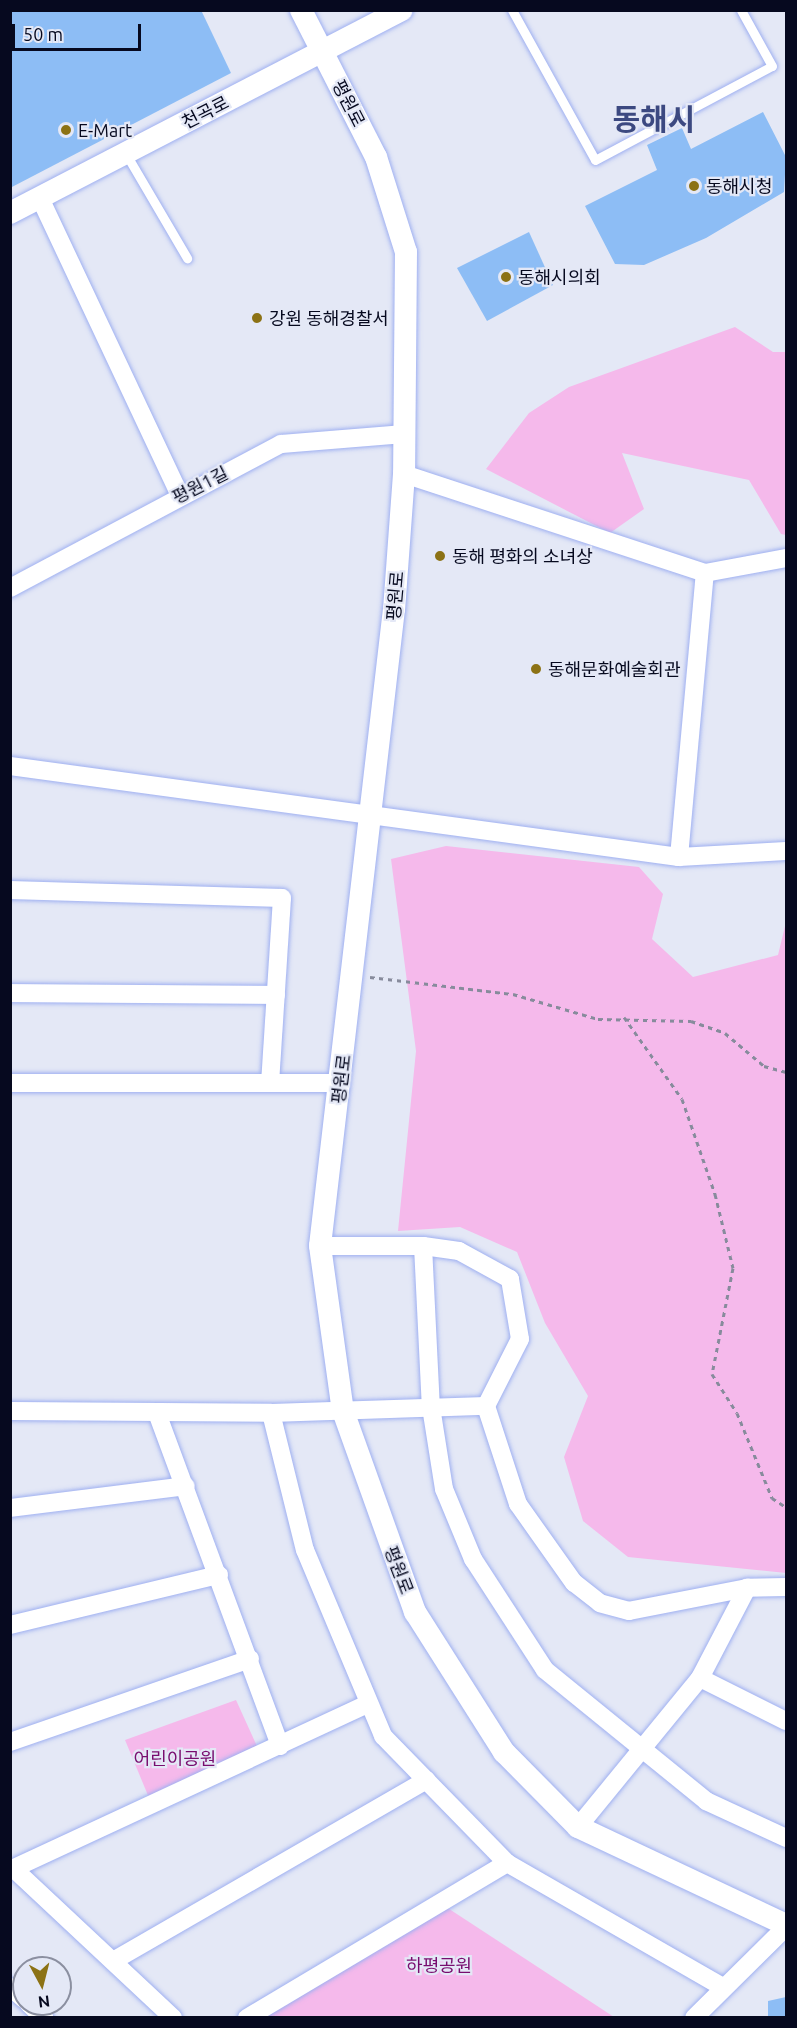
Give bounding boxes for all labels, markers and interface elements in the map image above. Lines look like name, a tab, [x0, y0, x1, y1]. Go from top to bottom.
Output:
scale bar	[15, 12, 144, 50]
text: 50 m	[23, 24, 63, 44]
street label: 평원로	[328, 76, 370, 130]
street label: 천곡로	[178, 91, 232, 133]
district label: 동해시	[613, 101, 695, 137]
place label: E-Mart	[78, 119, 132, 141]
marker: E-Mart	[59, 123, 73, 137]
place label: 동해시청	[706, 175, 772, 197]
marker: 동해시청	[687, 179, 701, 193]
place label: 동해시의회	[518, 266, 601, 288]
marker: 동해시의회	[499, 270, 513, 284]
place label: 강원 동해경찰서	[269, 307, 389, 329]
marker: 강원 동해경찰서	[250, 311, 264, 325]
street label: 평원1길	[168, 462, 232, 508]
place label: 동해 평화의 소녀상	[452, 545, 593, 567]
marker: 동해 평화의 소녀상	[433, 549, 447, 563]
street label: 평원로	[382, 570, 408, 622]
place label: 동해문화예술회관	[548, 658, 680, 680]
marker: 동해문화예술회관	[529, 662, 543, 676]
street label: 평원로	[327, 1053, 355, 1105]
street label: 평원로	[380, 1543, 418, 1597]
park label: 어린이공원	[134, 1747, 216, 1769]
park label: 하평공원	[406, 1954, 472, 1976]
north arrow	[12, 1956, 72, 2016]
text: N	[37, 1992, 51, 2012]

